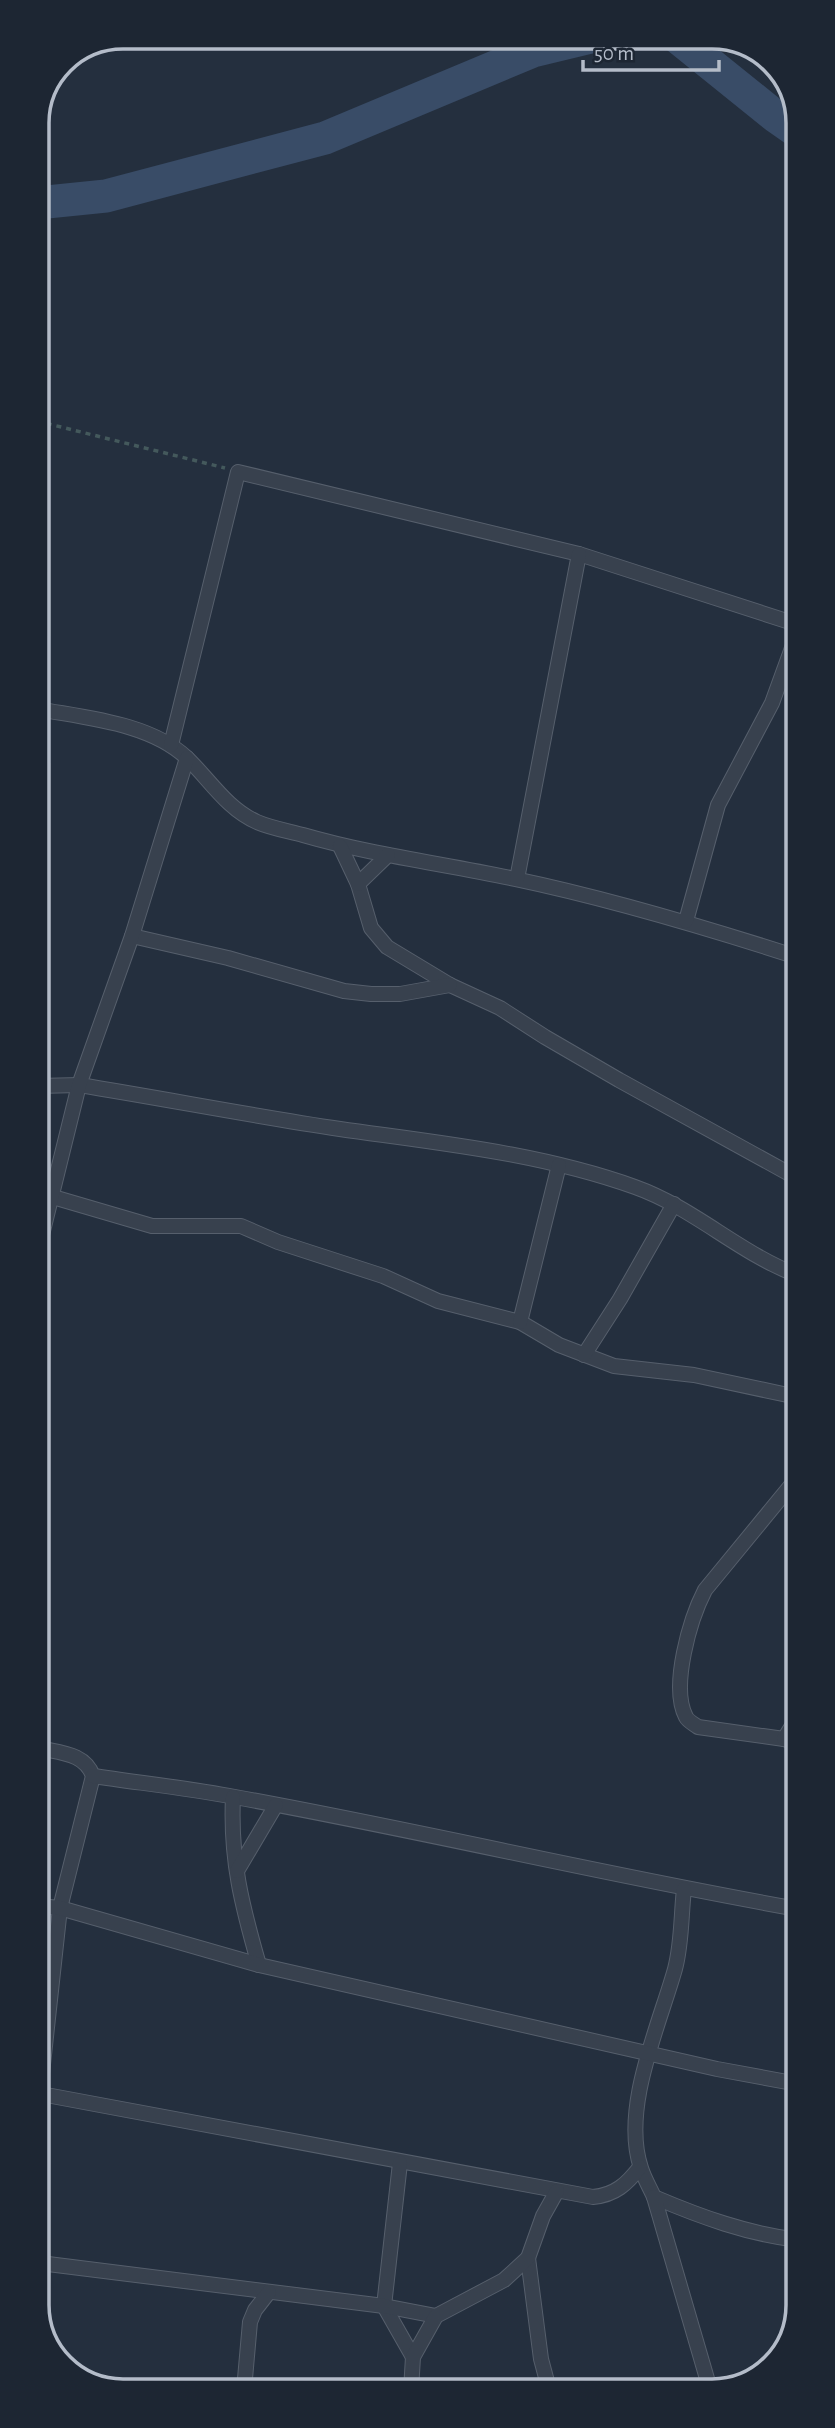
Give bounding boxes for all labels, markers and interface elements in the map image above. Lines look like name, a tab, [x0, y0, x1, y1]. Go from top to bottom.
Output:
scale bar	[583, 28, 720, 72]
text: 50 m	[594, 43, 634, 64]

